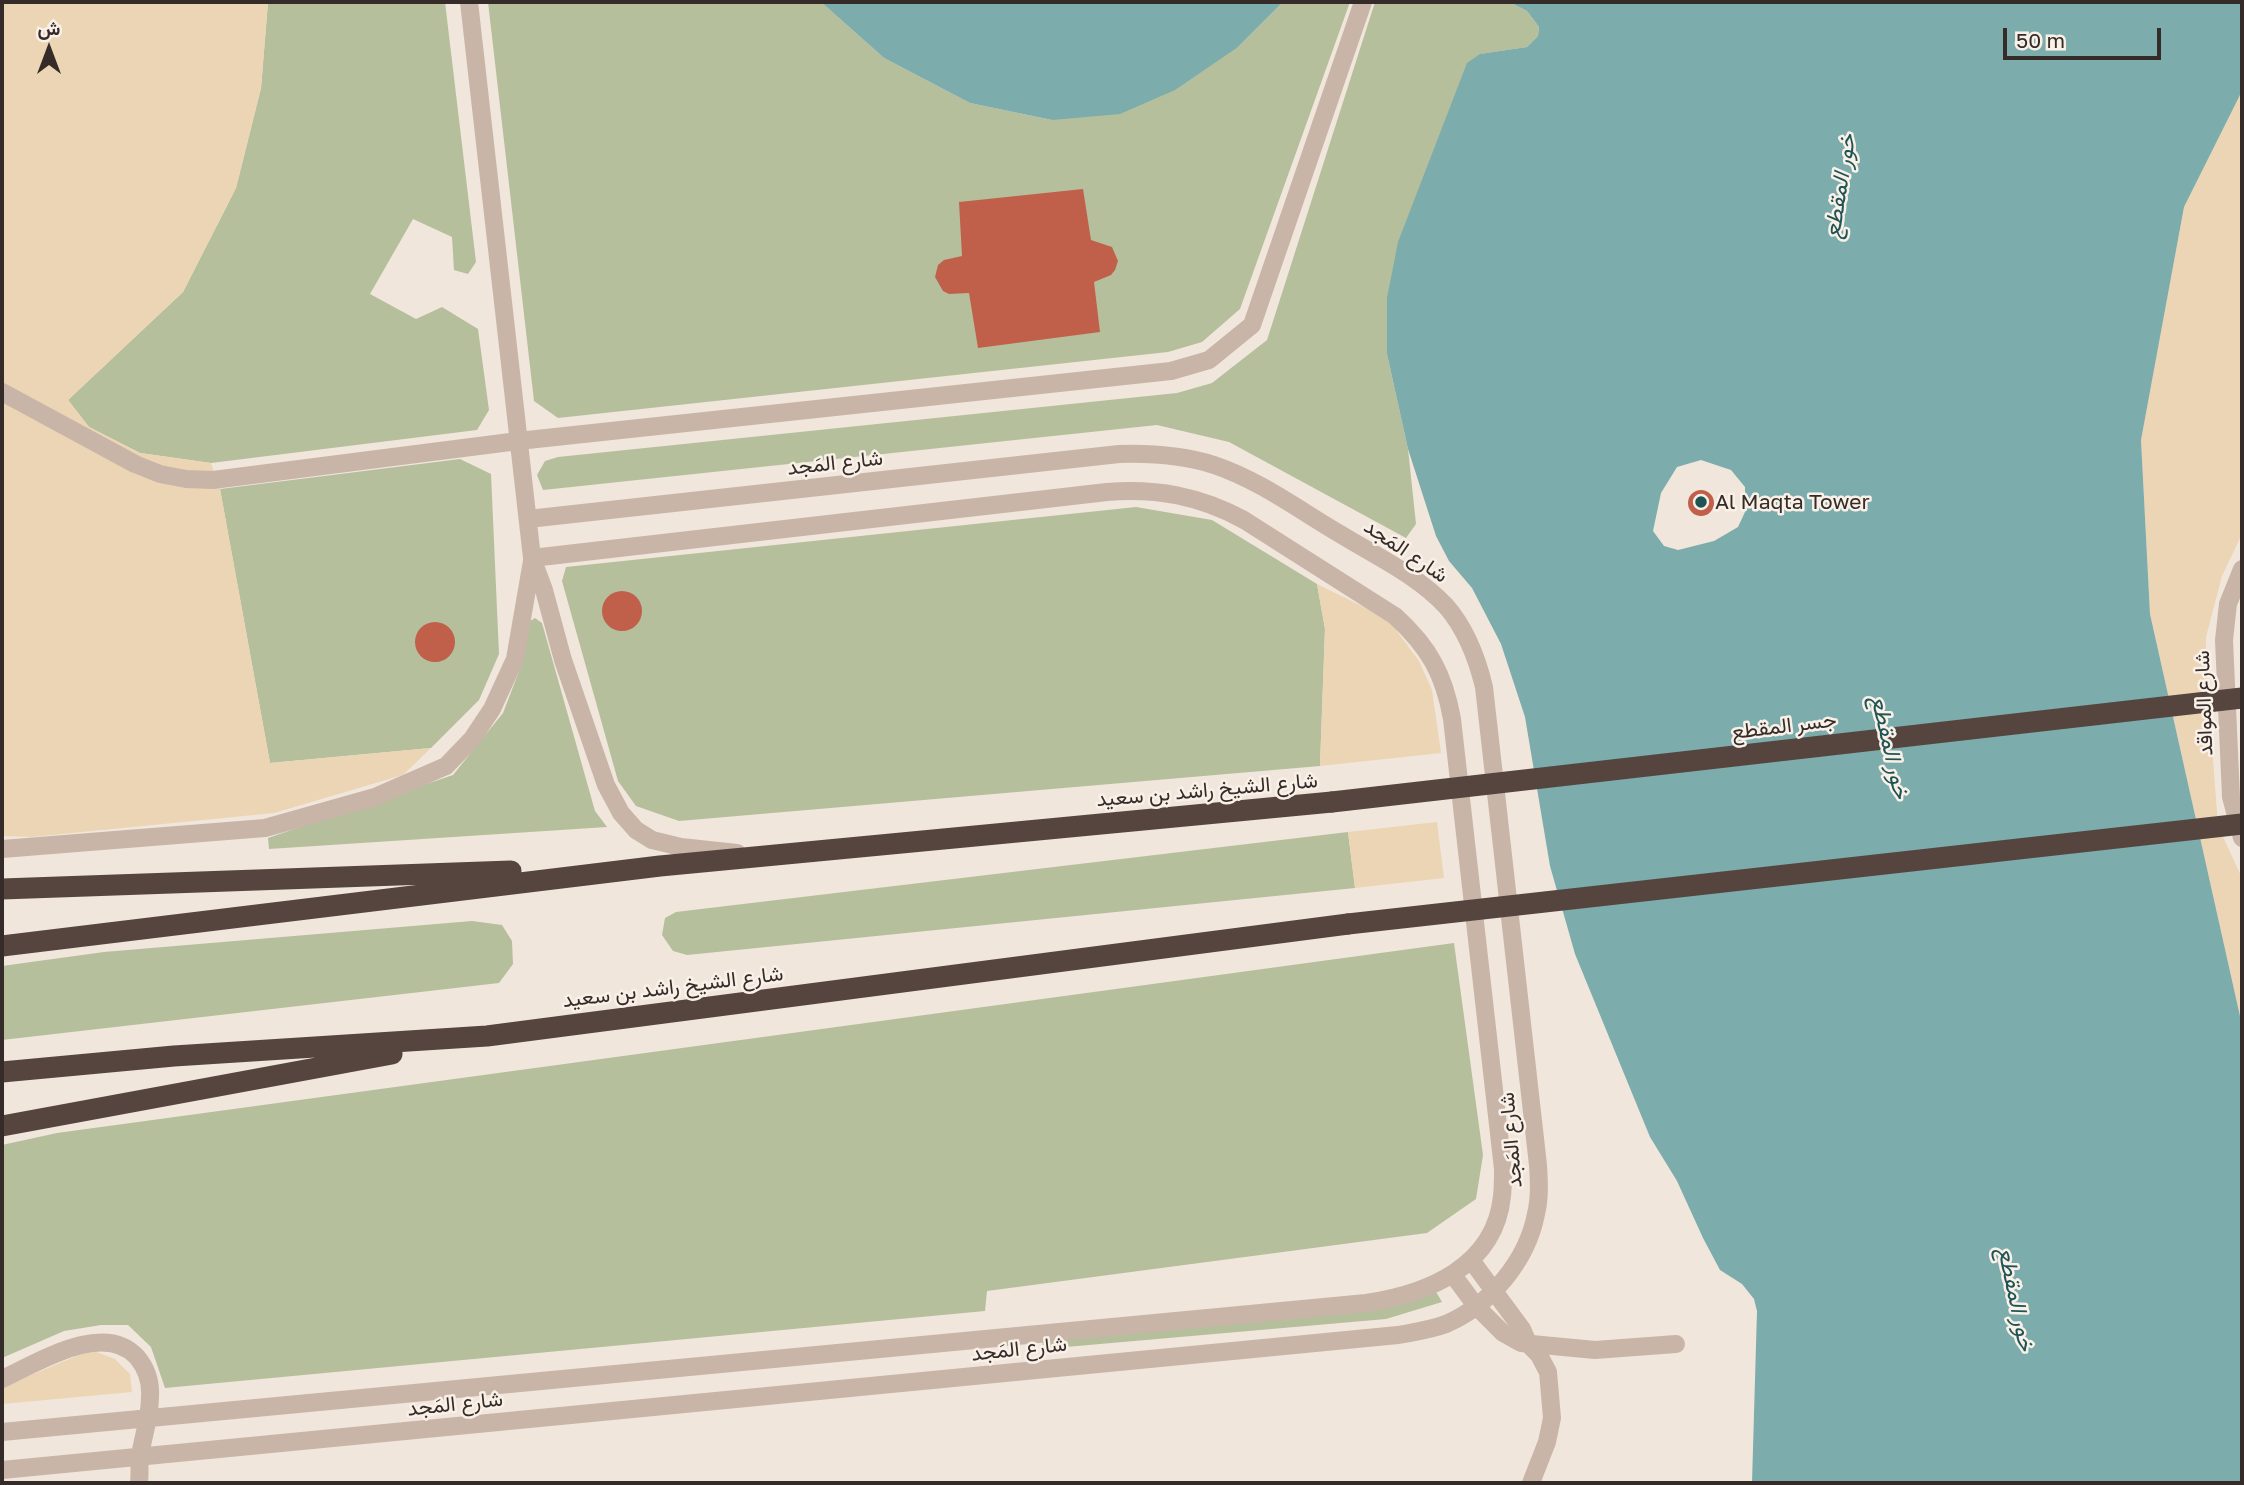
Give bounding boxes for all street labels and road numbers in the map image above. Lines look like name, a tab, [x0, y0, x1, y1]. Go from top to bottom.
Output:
street label: شارع المَجد	[786, 445, 884, 481]
street label: شارع المَجد	[1359, 514, 1453, 588]
street label: شارع المواقد	[2190, 650, 2218, 756]
street label: جسر المقطع	[1730, 707, 1838, 745]
street label: شارع الشيخ راشد بن سعيد	[1095, 768, 1319, 812]
street label: شارع الشيخ راشد بن سعيد	[561, 961, 785, 1013]
street label: شارع المَجد	[1494, 1091, 1528, 1189]
street label: شارع المَجد	[970, 1331, 1068, 1367]
street label: شارع المَجد	[406, 1386, 504, 1422]

